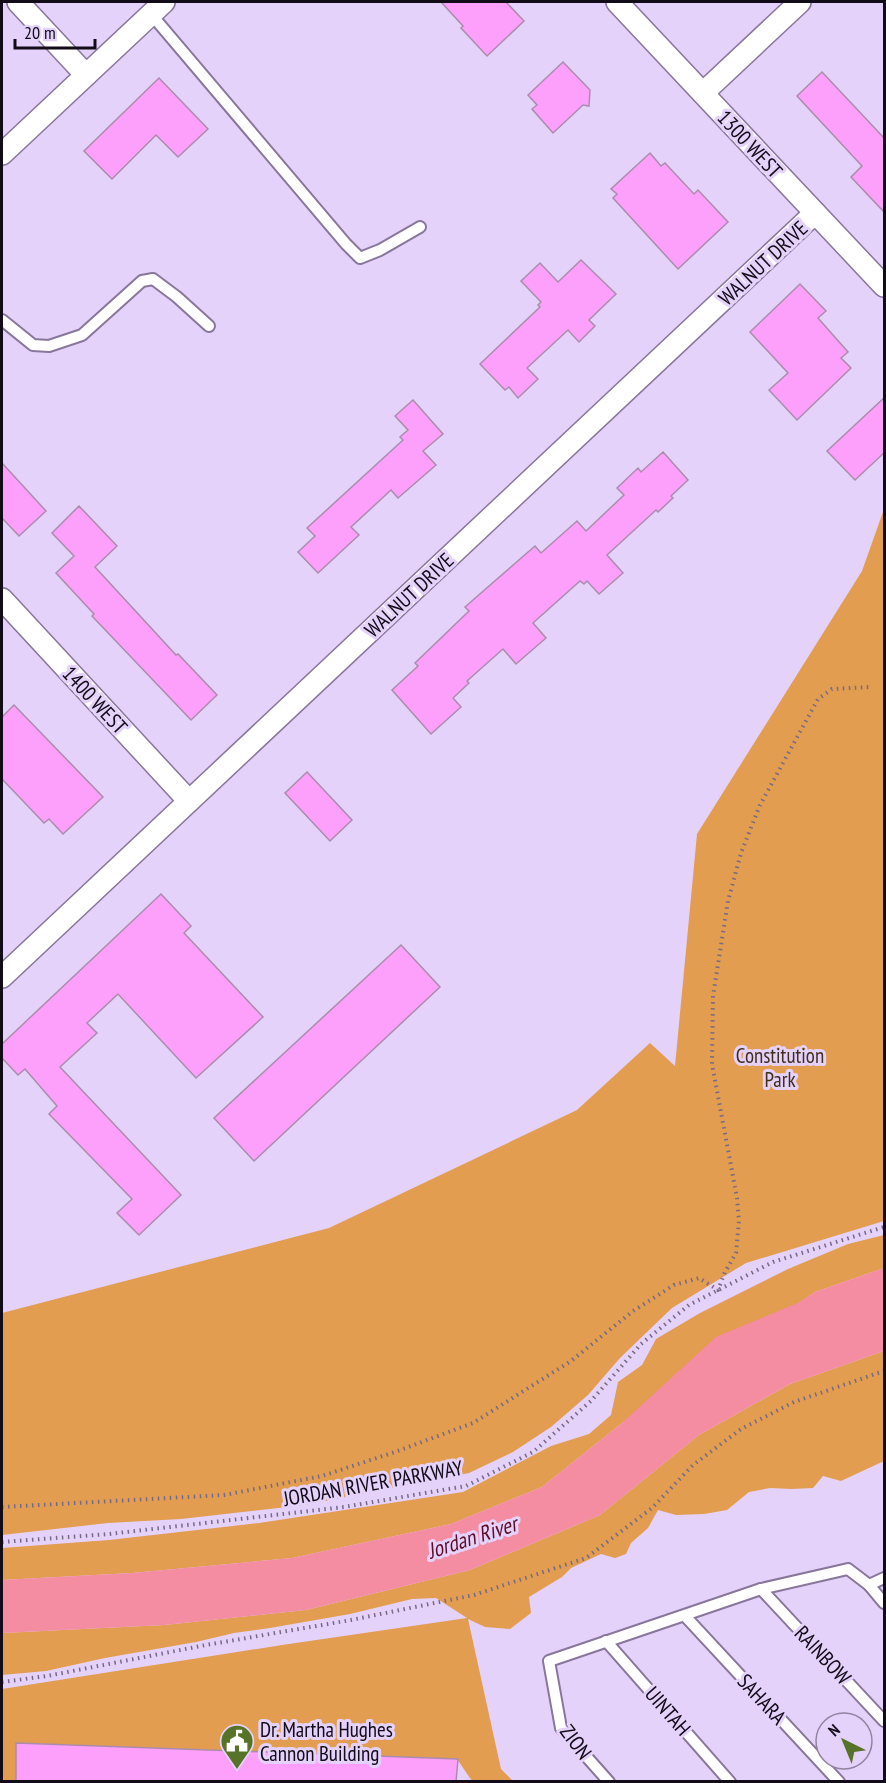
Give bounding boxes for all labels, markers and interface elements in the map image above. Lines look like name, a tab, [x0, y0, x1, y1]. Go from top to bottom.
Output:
scale bar	[15, 12, 94, 50]
text: 20 m	[24, 21, 56, 44]
street label: 1300 WEST	[712, 104, 789, 184]
street label: WALNUT DRIVE	[713, 215, 813, 311]
street label: WALNUT DRIVE	[359, 547, 459, 643]
street label: 1400 WEST	[57, 660, 134, 740]
park label: Constitution Park	[736, 1042, 824, 1093]
street label: JORDAN RIVER PARKWAY	[280, 1454, 465, 1512]
water label: Jordan River	[423, 1508, 523, 1565]
street label: RAINBOW	[789, 1620, 857, 1690]
street label: SAHARA	[732, 1668, 792, 1730]
street label: UINTAH	[639, 1681, 697, 1741]
north arrow	[814, 1711, 874, 1771]
place label: Dr. Martha Hughes Cannon Building	[260, 1716, 393, 1767]
street label: ZION	[554, 1719, 598, 1765]
text: N	[824, 1720, 844, 1740]
public building icon: Dr. Martha Hughes Cannon Building	[219, 1723, 255, 1770]

